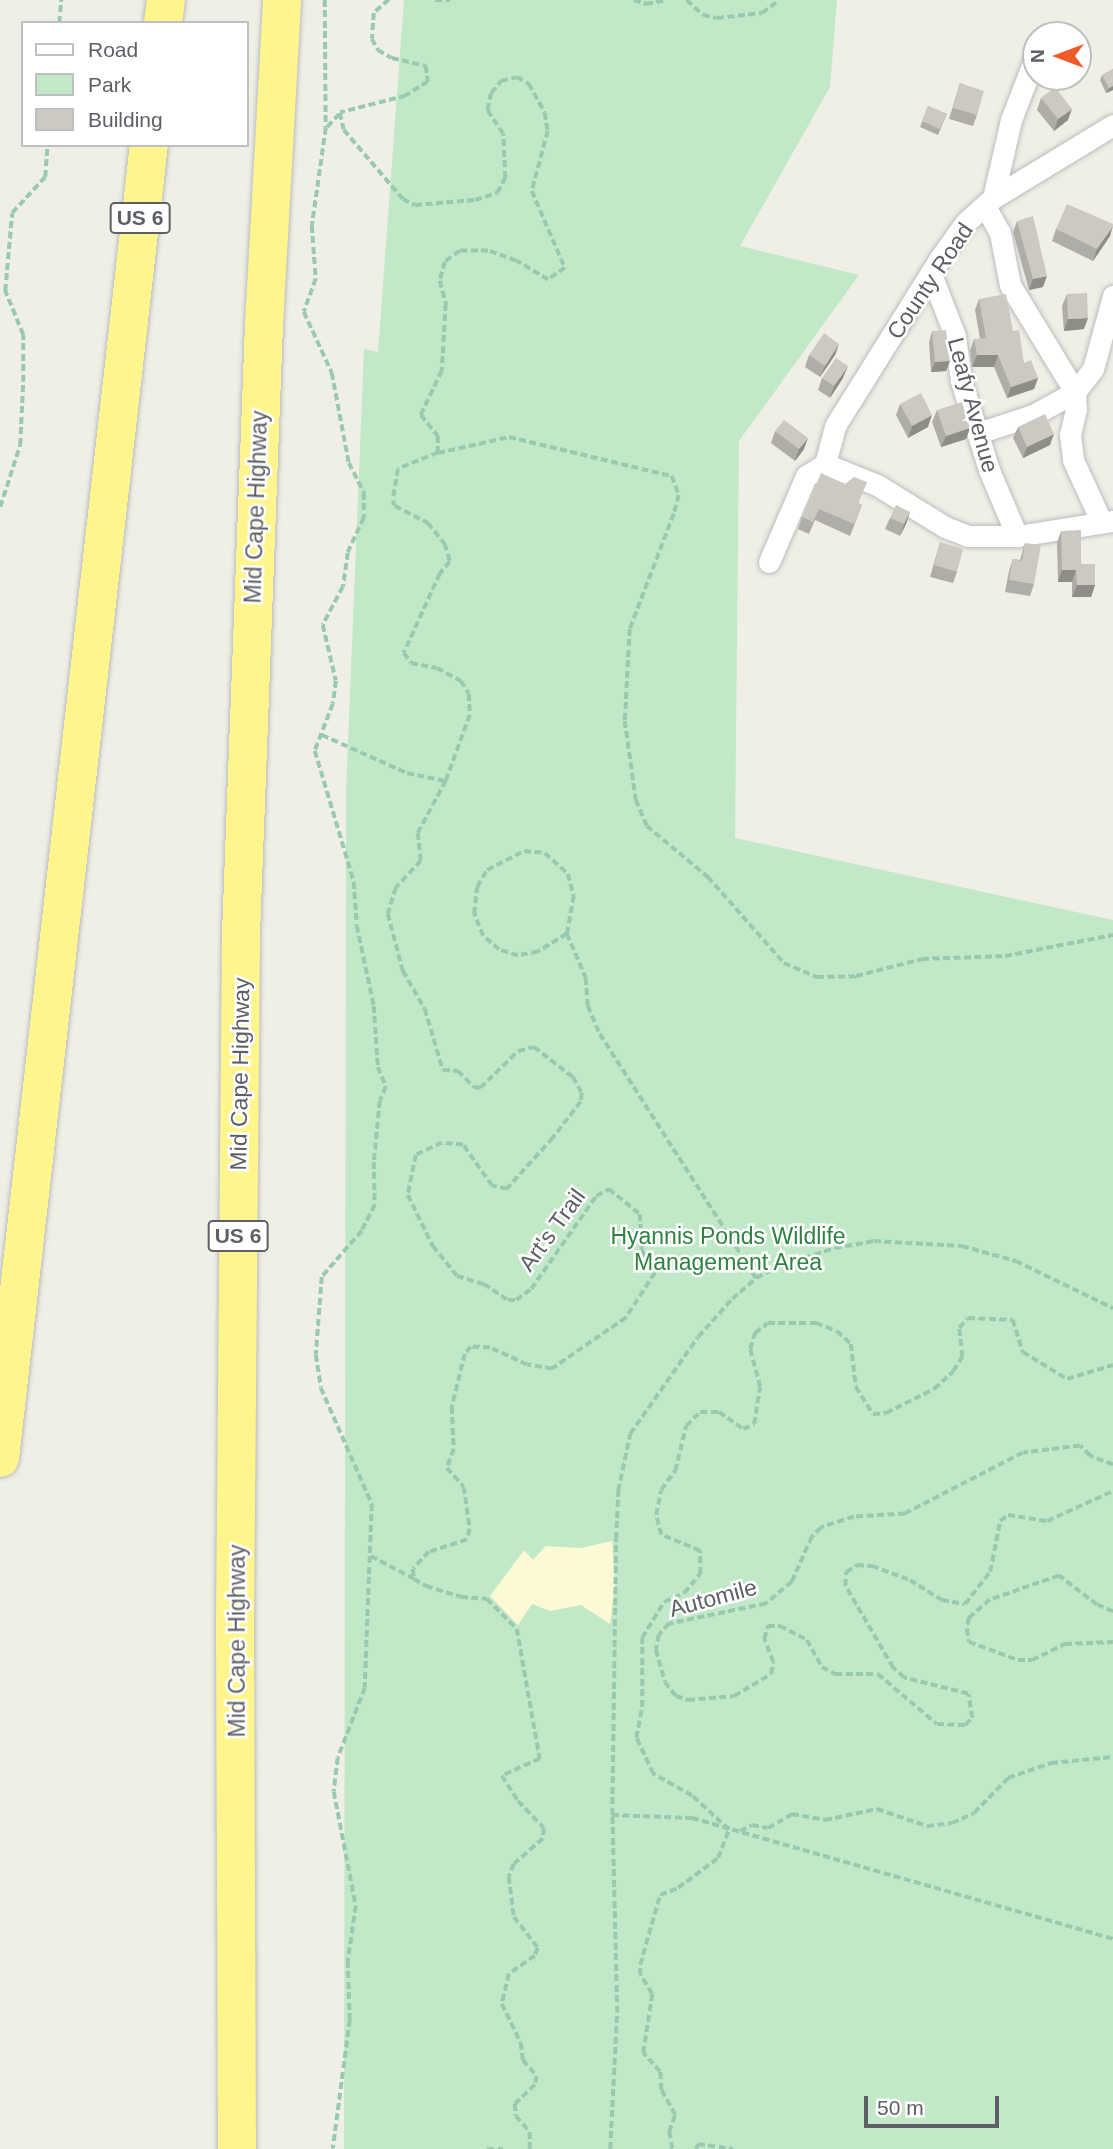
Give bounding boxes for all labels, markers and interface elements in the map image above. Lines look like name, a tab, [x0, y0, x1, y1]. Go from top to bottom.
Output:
legend	[21, 21, 248, 147]
north arrow	[1022, 21, 1092, 91]
text: Road	[88, 38, 138, 61]
text: N	[1027, 49, 1048, 63]
text: Park	[88, 73, 131, 96]
text: Building	[88, 108, 163, 131]
road number: US 6	[108, 200, 172, 235]
street label: County Road	[881, 218, 979, 344]
street label: Leafy Avenue	[942, 334, 1004, 476]
street label: Mid Cape Highway	[239, 410, 273, 604]
street label: Mid Cape Highway	[225, 977, 255, 1171]
street label: Art's Trail	[513, 1183, 591, 1277]
road number: US 6	[206, 1218, 270, 1254]
park label: Hyannis Ponds Wildlife Management Area	[610, 1222, 846, 1276]
street label: Mid Cape Highway	[223, 1544, 251, 1738]
street label: Automile	[666, 1573, 760, 1623]
scale bar	[868, 2082, 1003, 2126]
text: 50 m	[877, 2096, 924, 2119]

